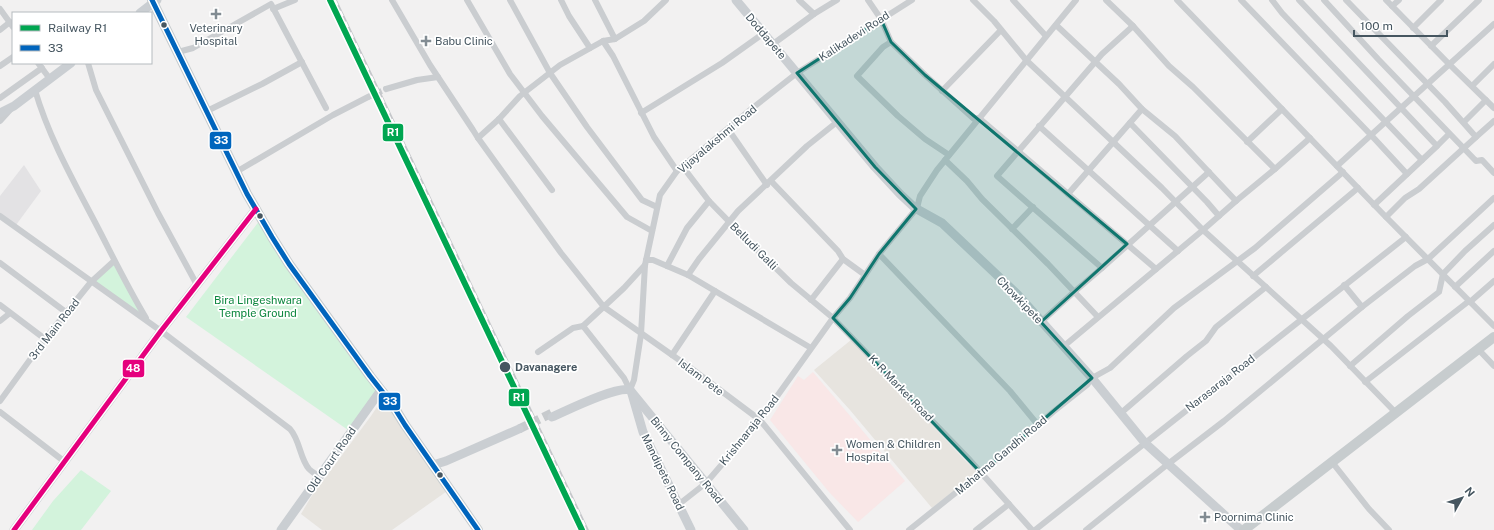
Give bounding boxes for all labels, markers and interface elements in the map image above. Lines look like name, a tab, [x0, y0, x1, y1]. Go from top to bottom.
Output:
marker: Veterinary Hospital	[210, 8, 222, 20]
street label: Kalikadevi Road	[817, 9, 891, 63]
street label: Doddapete	[743, 11, 789, 61]
legend	[12, 12, 152, 64]
scale bar	[1354, 12, 1447, 38]
text: 100 m	[1360, 19, 1393, 33]
unlabelled marker	[159, 20, 169, 30]
text: Railway R1	[48, 21, 107, 35]
place label: Veterinary Hospital	[189, 22, 243, 47]
marker: Babu Clinic	[420, 35, 432, 47]
place label: Babu Clinic	[435, 35, 493, 47]
text: 33	[48, 41, 63, 55]
street label: Vijayalakshmi Road	[675, 103, 759, 175]
line badge: R1	[382, 123, 404, 142]
text: R1	[387, 126, 399, 138]
line badge: 33	[209, 131, 232, 150]
text: 33	[214, 134, 228, 146]
unlabelled marker	[255, 211, 265, 221]
street label: Belludi Galli	[728, 220, 780, 272]
street label: Chowkipete	[995, 274, 1045, 326]
park label: Bira Lingeshwara Temple Ground	[214, 294, 302, 319]
street label: 3rd Main Road	[26, 296, 82, 362]
street label: K. R Market Road	[866, 352, 936, 424]
street label: Narasaraja Road	[1183, 352, 1257, 414]
street label: Islam Pete	[676, 356, 726, 398]
line badge: 48	[122, 359, 145, 378]
marker: Davanagere	[498, 360, 512, 374]
place label: Davanagere	[515, 361, 577, 373]
text: 48	[126, 362, 140, 374]
line badge: R1	[508, 388, 530, 407]
text: R1	[513, 391, 525, 403]
line badge: 33	[378, 392, 401, 411]
street label: Krishnaraja Road	[717, 393, 781, 467]
text: 33	[383, 395, 397, 407]
street label: Mahatma Gandhi Road	[953, 413, 1049, 497]
street label: Binny Company Road	[648, 414, 726, 506]
street label: Old Court Road	[304, 425, 358, 495]
street label: Mandipete Road	[639, 432, 687, 512]
place label: Women & Children Hospital	[846, 438, 941, 463]
marker: Women & Children Hospital	[831, 444, 843, 456]
unlabelled marker	[435, 470, 445, 480]
north arrow	[1442, 478, 1482, 518]
text: N	[1462, 485, 1477, 499]
marker: Poornima Clinic	[1199, 511, 1211, 523]
place label: Poornima Clinic	[1214, 511, 1294, 523]

